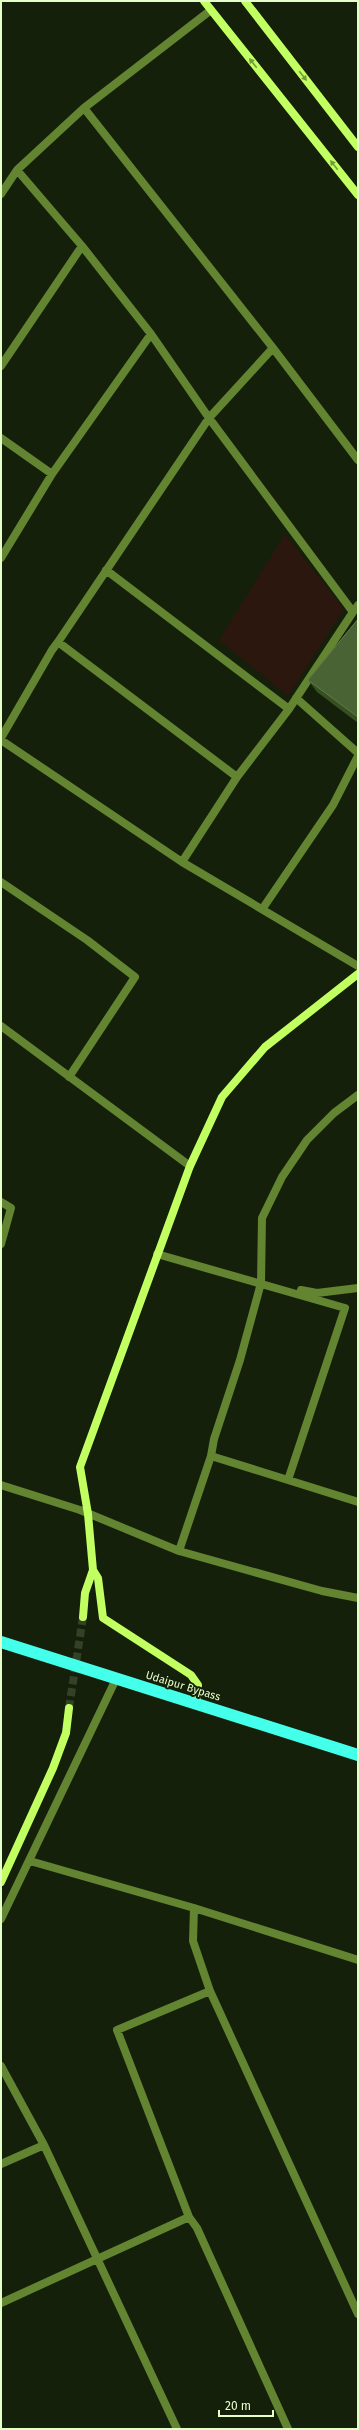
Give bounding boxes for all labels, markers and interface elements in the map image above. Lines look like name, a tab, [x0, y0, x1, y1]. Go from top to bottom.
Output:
one-way arrow	[249, 57, 257, 68]
one-way arrow	[299, 70, 307, 81]
one-way arrow	[329, 159, 338, 170]
street label: Udaipur Bypass	[144, 1668, 222, 1704]
scale bar	[219, 2392, 273, 2418]
text: 20 m	[225, 2399, 251, 2413]

